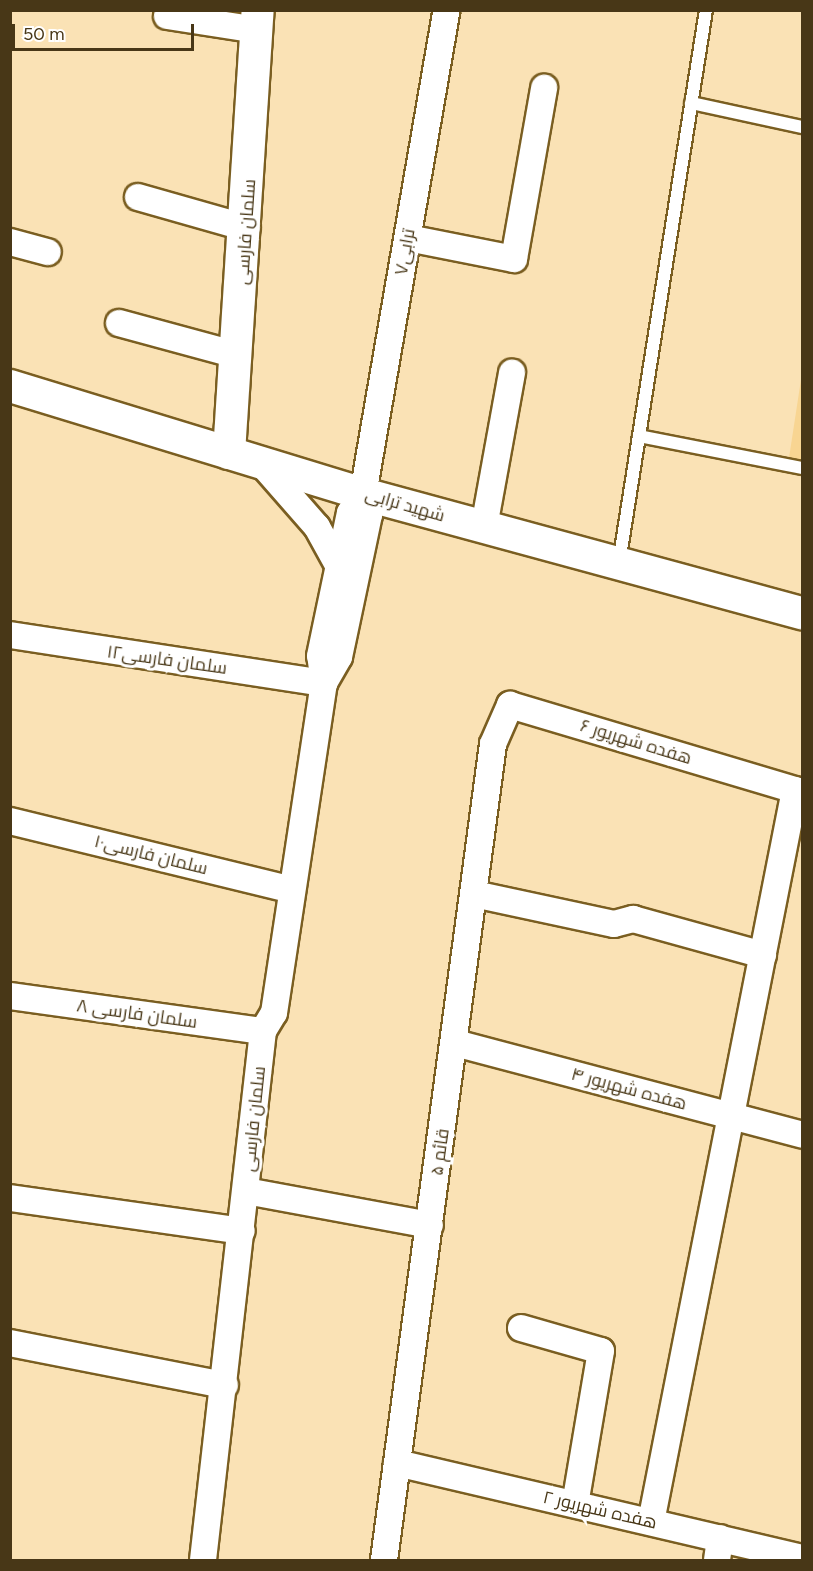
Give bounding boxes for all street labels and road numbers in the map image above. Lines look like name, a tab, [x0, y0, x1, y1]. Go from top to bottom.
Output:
street label: سلمان فارسی	[232, 178, 260, 286]
street label: ترابی۷	[390, 227, 420, 277]
street label: شهید ترابی	[363, 483, 447, 527]
street label: سلمان فارسی۱۲	[106, 641, 228, 679]
street label: هفده شهریور ۶	[578, 715, 694, 769]
street label: سلمان فارسی۱۰	[92, 830, 210, 880]
street label: سلمان فارسی ۸	[75, 995, 199, 1033]
street label: هفده شهریور ۴	[569, 1063, 689, 1115]
street label: سلمان فارسی	[238, 1065, 270, 1173]
street label: قائم ۵	[426, 1127, 454, 1177]
street label: هفده شهریور ۲	[541, 1486, 659, 1534]

